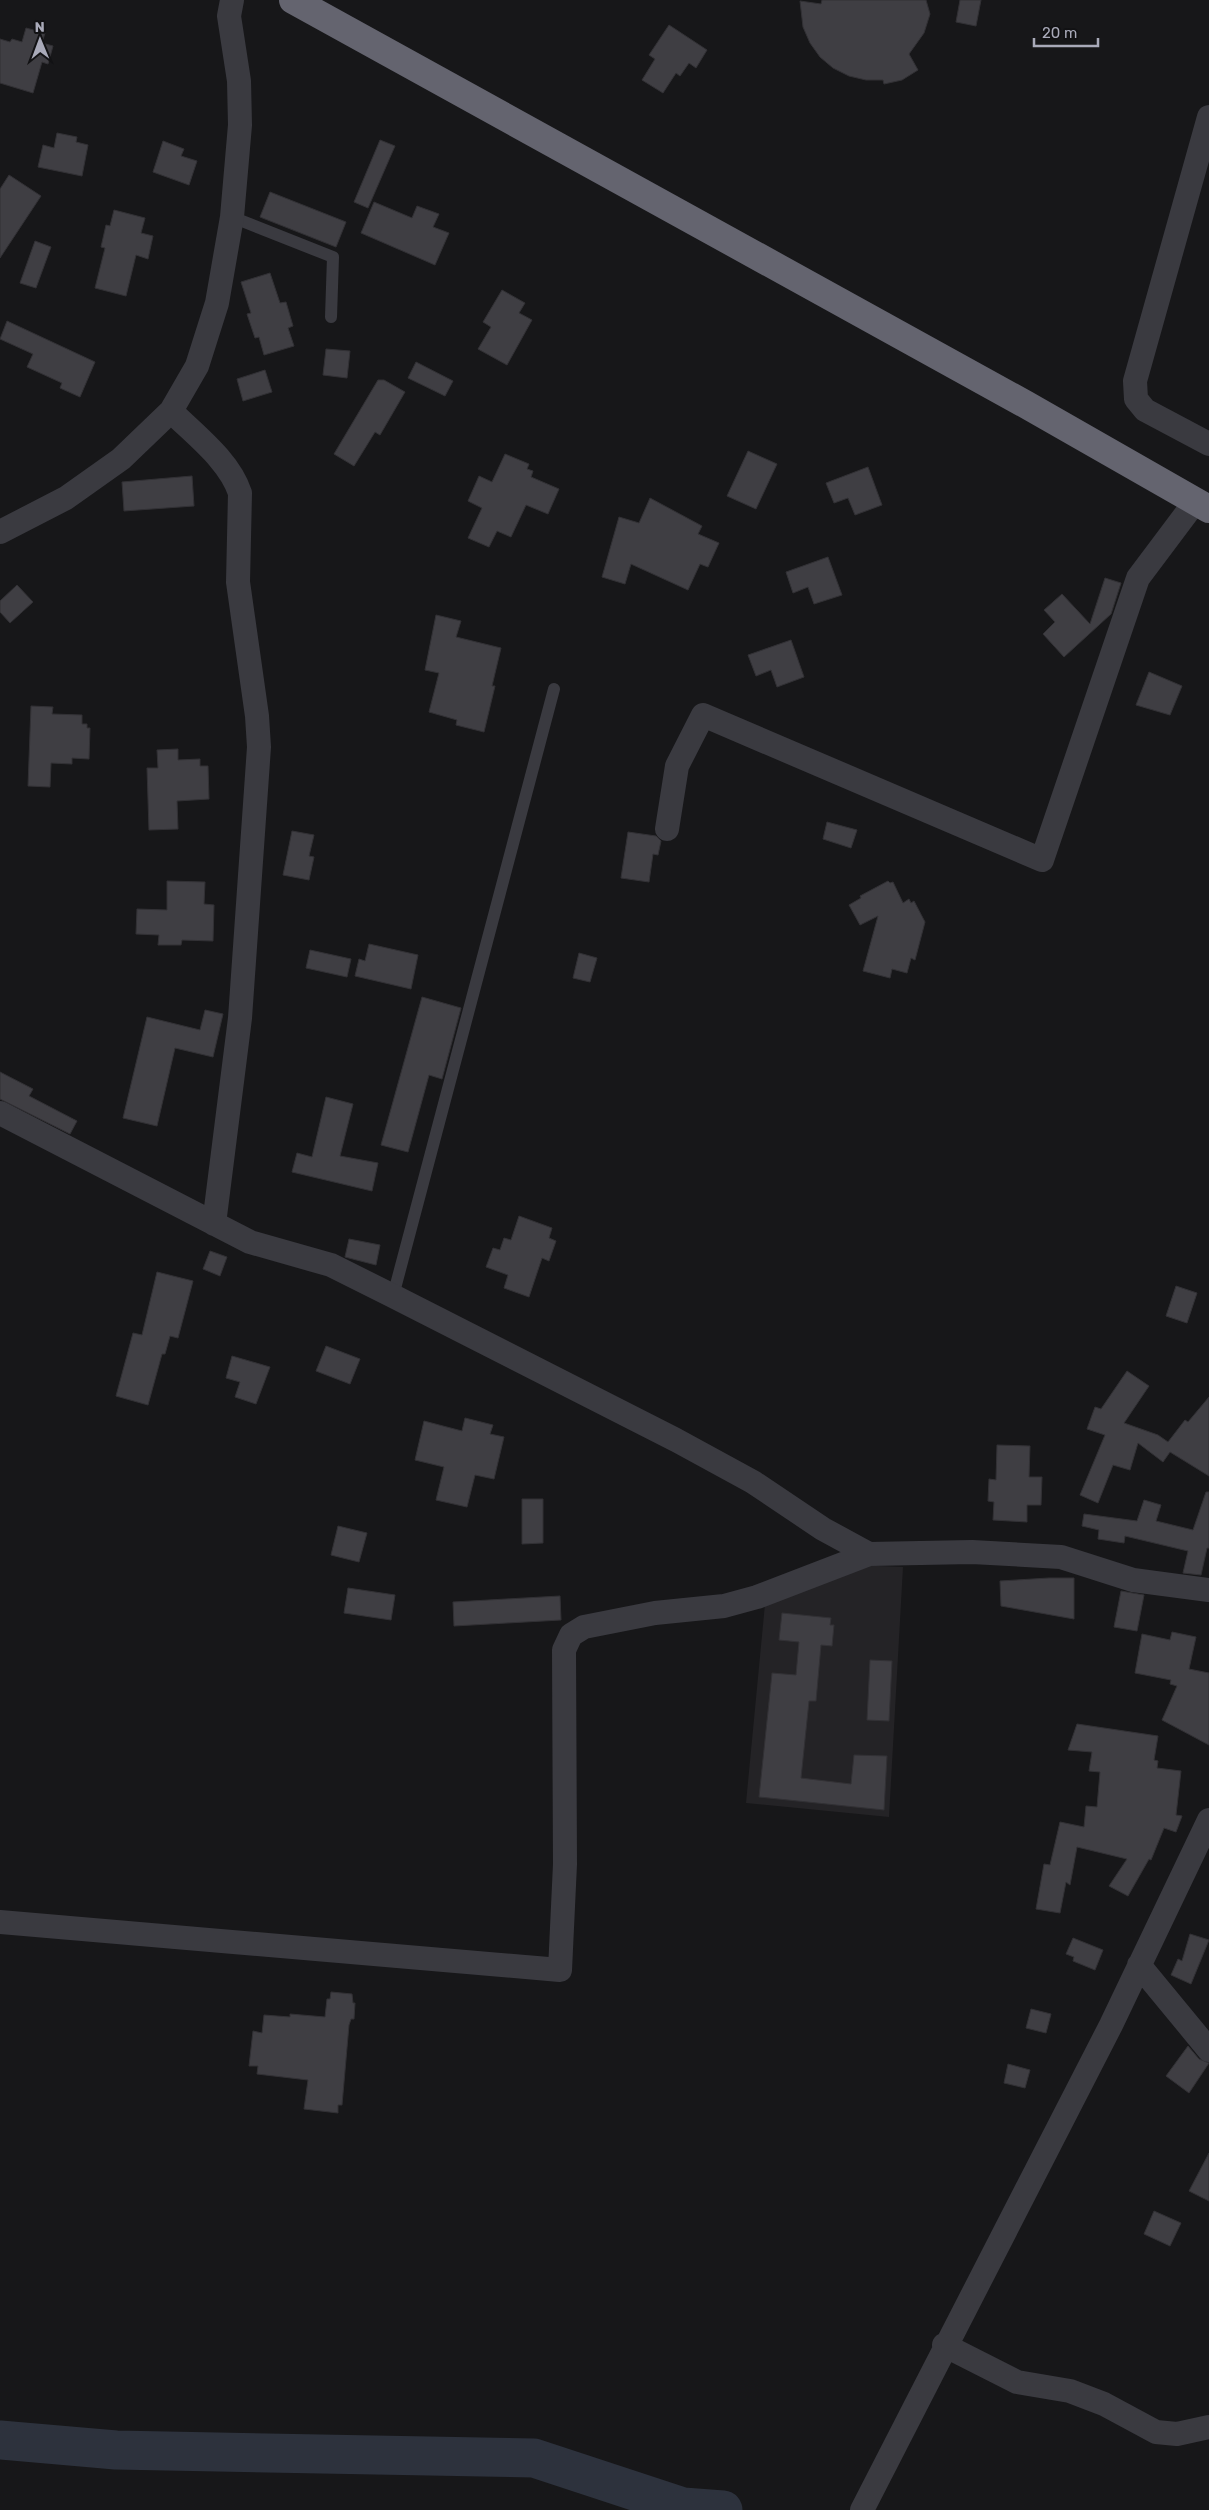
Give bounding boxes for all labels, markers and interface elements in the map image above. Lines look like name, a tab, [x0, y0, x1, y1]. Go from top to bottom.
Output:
north arrow	[15, 15, 65, 65]
scale bar	[1034, 15, 1098, 47]
text: N	[35, 19, 45, 36]
text: 20 m	[1042, 24, 1077, 42]

